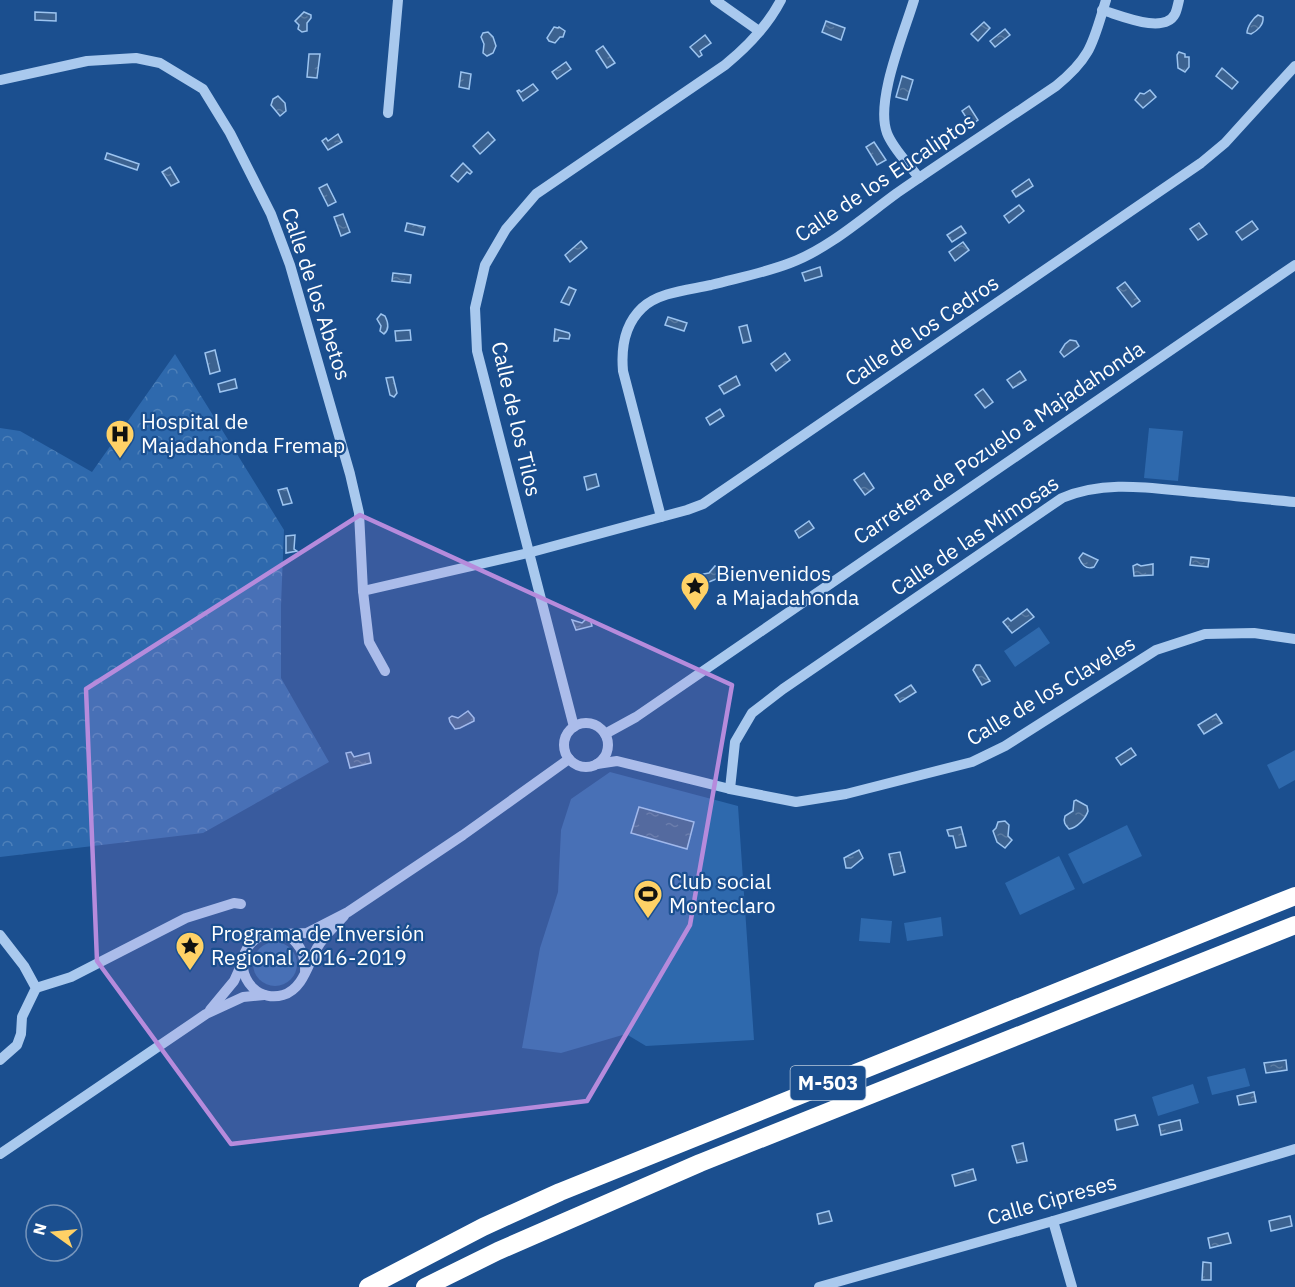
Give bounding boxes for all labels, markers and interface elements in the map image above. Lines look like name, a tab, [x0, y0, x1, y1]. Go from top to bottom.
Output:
street label: Calle de los Eucaliptos	[789, 106, 980, 248]
street label: Calle de los Abetos	[276, 204, 358, 384]
street label: Calle de los Cedros	[839, 268, 1004, 392]
street label: Carretera de Pozuelo a Majadahonda	[847, 334, 1149, 550]
street label: Calle de los Tilos	[486, 338, 548, 499]
place label: Hospital de Majadahonda Fremap	[141, 407, 345, 459]
hospital icon: Hospital de Majadahonda Fremap	[104, 418, 136, 460]
street label: Calle de las Mimosas	[885, 469, 1064, 602]
place label: Bienvenidos a Majadahonda	[716, 559, 859, 611]
place icon: Bienvenidos a Majadahonda	[679, 570, 711, 612]
street label: Calle de los Claveles	[961, 629, 1140, 752]
place label: Club social Monteclaro	[669, 867, 775, 919]
sports icon: Club social Monteclaro	[632, 878, 664, 920]
place label: Programa de Inversión Regional 2016-2019	[211, 919, 425, 971]
place icon: Programa de Inversión Regional 2016-2019	[174, 930, 206, 972]
road number: M-503	[790, 1066, 866, 1100]
street label: Calle Cipreses	[984, 1167, 1120, 1231]
north arrow	[24, 1203, 84, 1263]
text: N	[28, 1221, 51, 1237]

